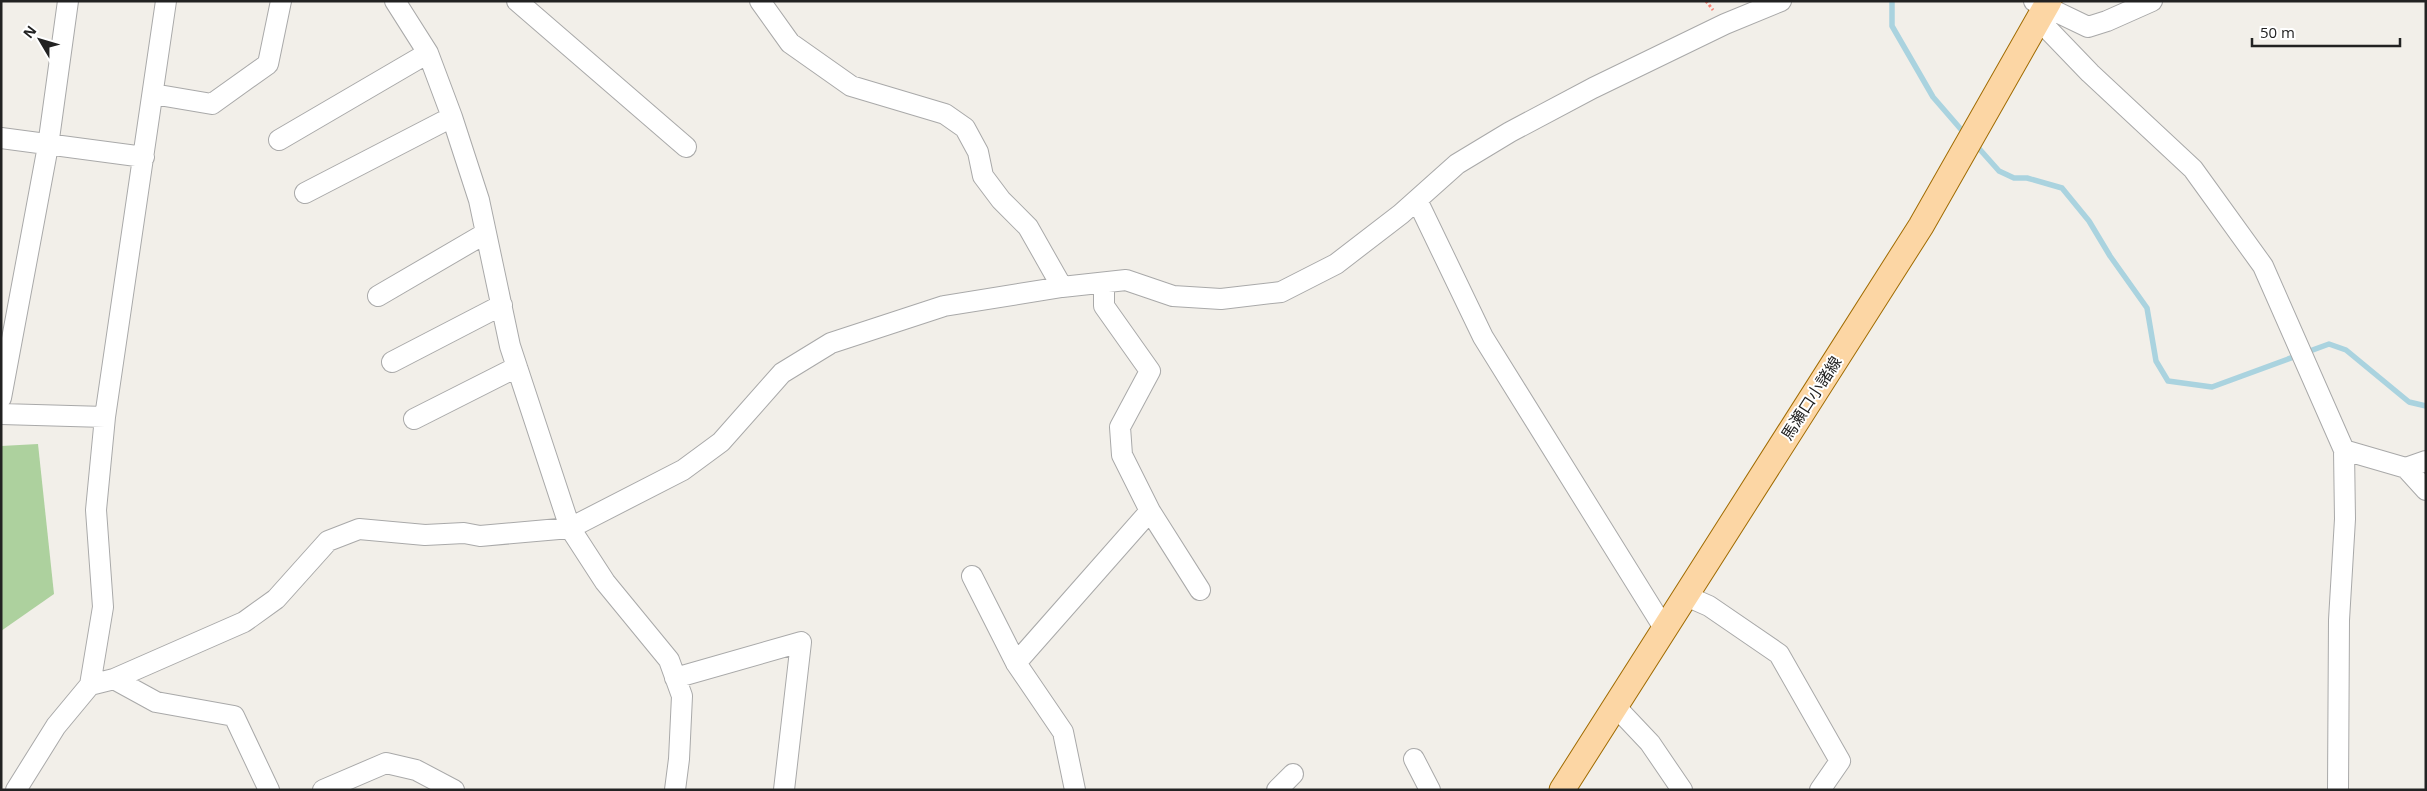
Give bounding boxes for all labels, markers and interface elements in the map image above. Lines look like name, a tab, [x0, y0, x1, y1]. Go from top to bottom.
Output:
north arrow	[15, 15, 65, 65]
scale bar	[2252, 15, 2400, 47]
text: N	[18, 21, 40, 42]
text: 50 m	[2260, 22, 2295, 42]
street label: 馬瀬口小諸線	[1776, 352, 1846, 444]

